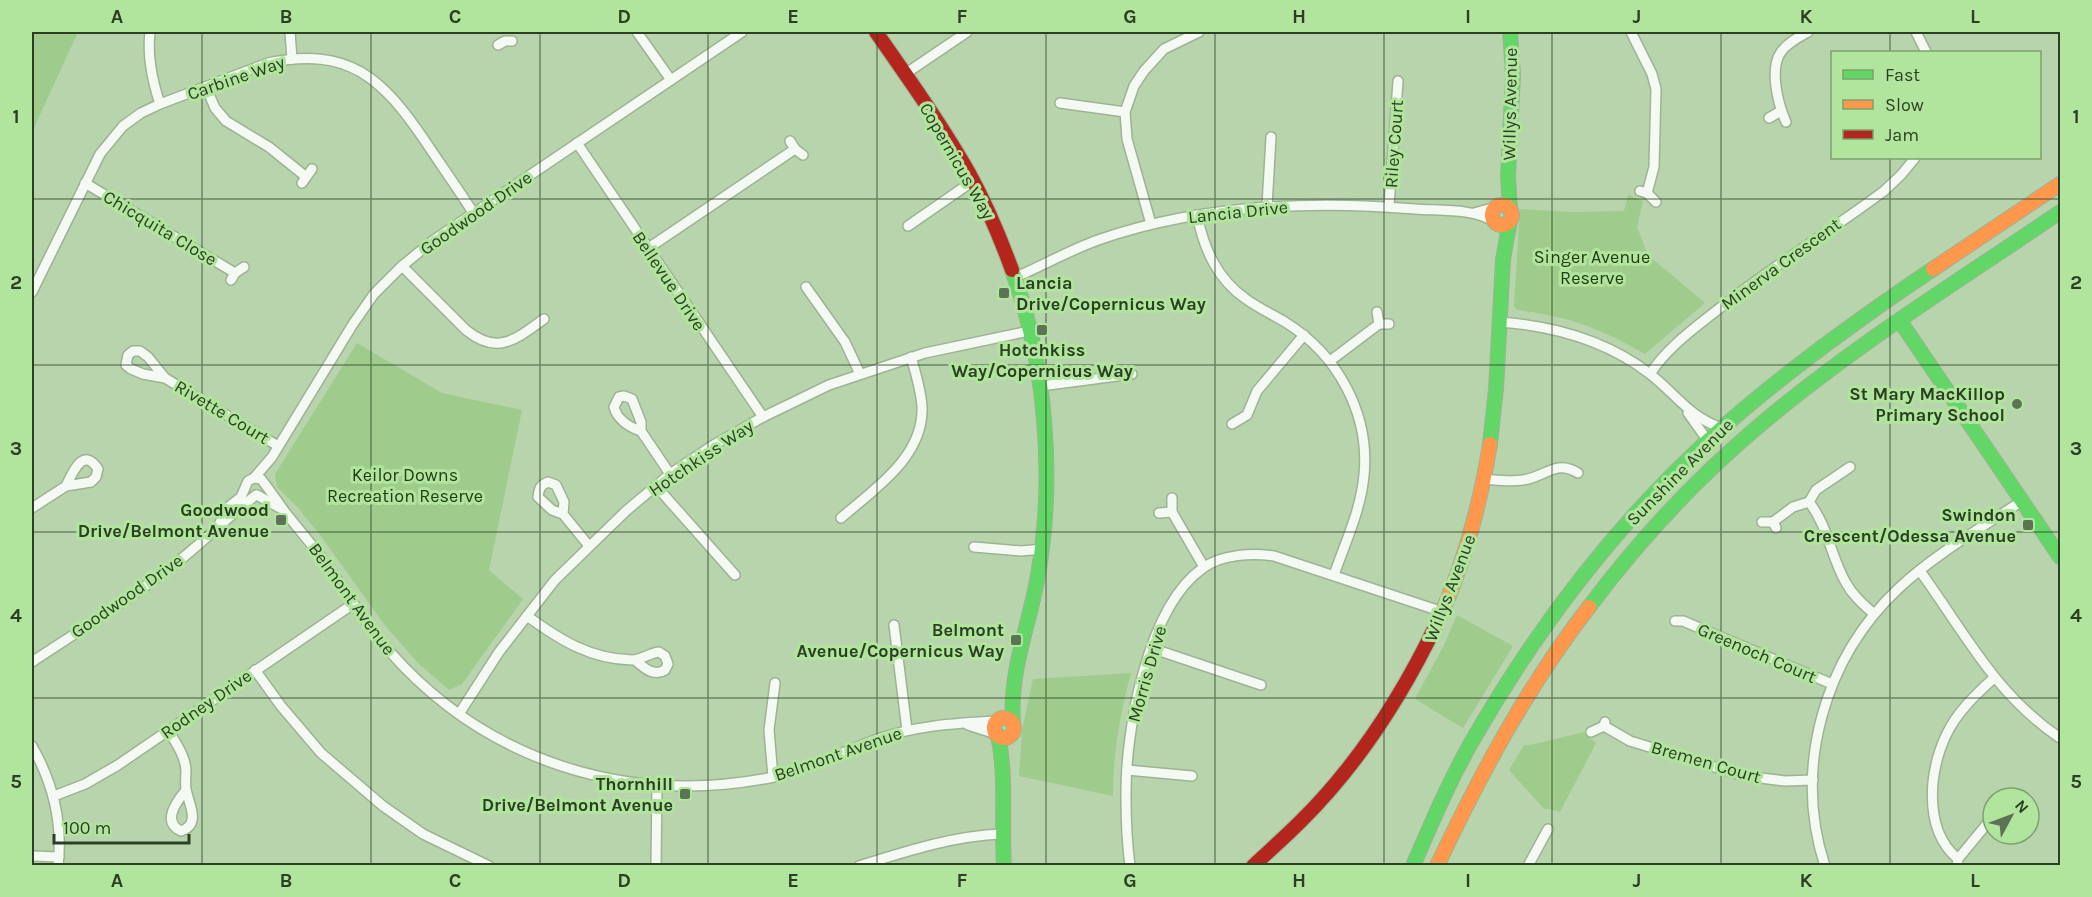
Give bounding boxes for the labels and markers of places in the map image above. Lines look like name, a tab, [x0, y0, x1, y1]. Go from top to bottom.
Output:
place label: Lancia Drive/Copernicus Way	[1016, 272, 1206, 315]
marker: Lancia Drive/Copernicus Way	[997, 286, 1011, 300]
marker: Hotchkiss Way/Copernicus Way	[1035, 323, 1049, 337]
place label: Hotchkiss Way/Copernicus Way	[951, 339, 1133, 382]
place label: St Mary MacKillop Primary School	[1849, 383, 2005, 426]
marker: St Mary MacKillop Primary School	[2010, 397, 2024, 411]
place label: Goodwood Drive/Belmont Avenue	[78, 499, 269, 542]
place label: Swindon Crescent/Odessa Avenue	[1804, 504, 2016, 547]
marker: Goodwood Drive/Belmont Avenue	[274, 513, 288, 527]
marker: Swindon Crescent/Odessa Avenue	[2021, 518, 2035, 532]
place label: Belmont Avenue/Copernicus Way	[797, 619, 1004, 662]
marker: Belmont Avenue/Copernicus Way	[1009, 633, 1023, 647]
place label: Thornhill Drive/Belmont Avenue	[482, 773, 673, 816]
marker: Thornhill Drive/Belmont Avenue	[678, 787, 692, 801]

